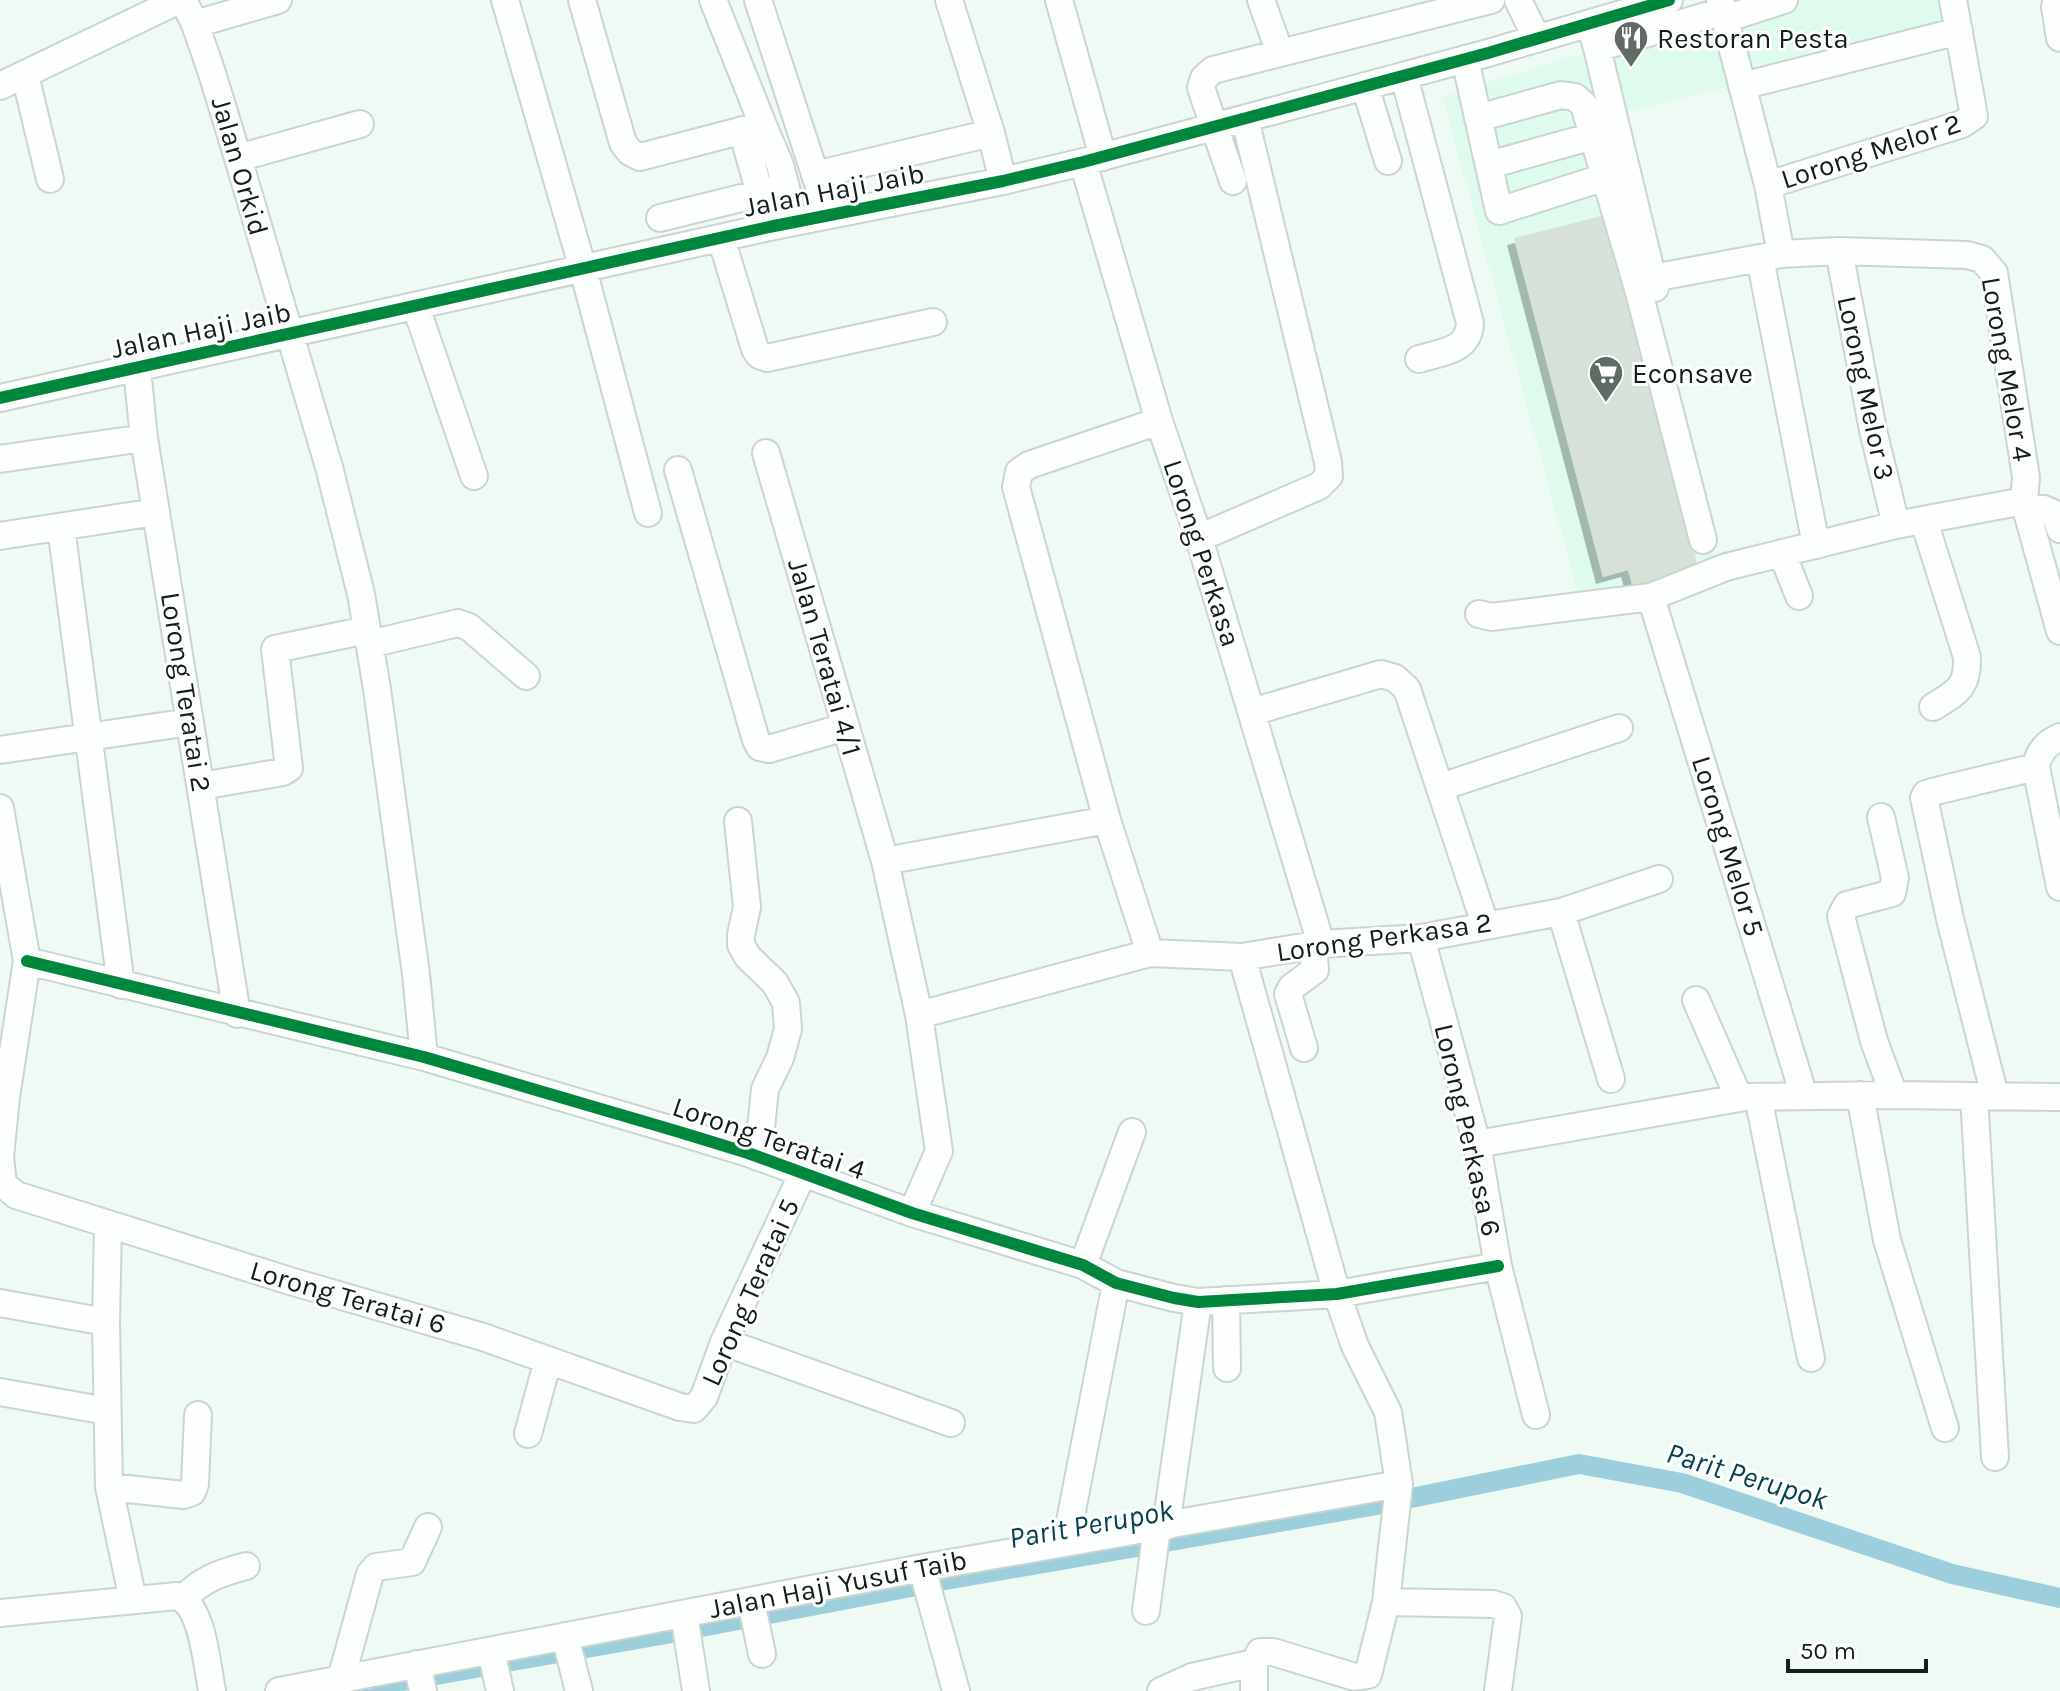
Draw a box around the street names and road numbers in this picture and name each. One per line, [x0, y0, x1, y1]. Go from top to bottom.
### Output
street label: Jalan Orkid [205, 93, 275, 239]
street label: Lorong Melor 2 [1777, 106, 1965, 196]
street label: Jalan Haji Jaib [741, 156, 927, 224]
street label: Lorong Melor 4 [1975, 274, 2040, 464]
street label: Lorong Melor 3 [1830, 293, 1902, 483]
street label: Jalan Haji Jaib [108, 295, 294, 365]
street label: Lorong Perkasa [1156, 455, 1248, 651]
street label: Jalan Teratai 4/1 [781, 555, 869, 759]
street label: Lorong Teratai 2 [154, 590, 218, 794]
street label: Lorong Melor 5 [1685, 752, 1771, 940]
street label: Lorong Perkasa 2 [1274, 906, 1494, 968]
street label: Lorong Perkasa 6 [1427, 1020, 1509, 1240]
street label: Lorong Teratai 4 [668, 1090, 870, 1187]
street label: Lorong Teratai 5 [694, 1193, 806, 1391]
street label: Lorong Teratai 6 [246, 1253, 450, 1341]
street label: Jalan Haji Yusuf Taib [706, 1543, 970, 1625]

